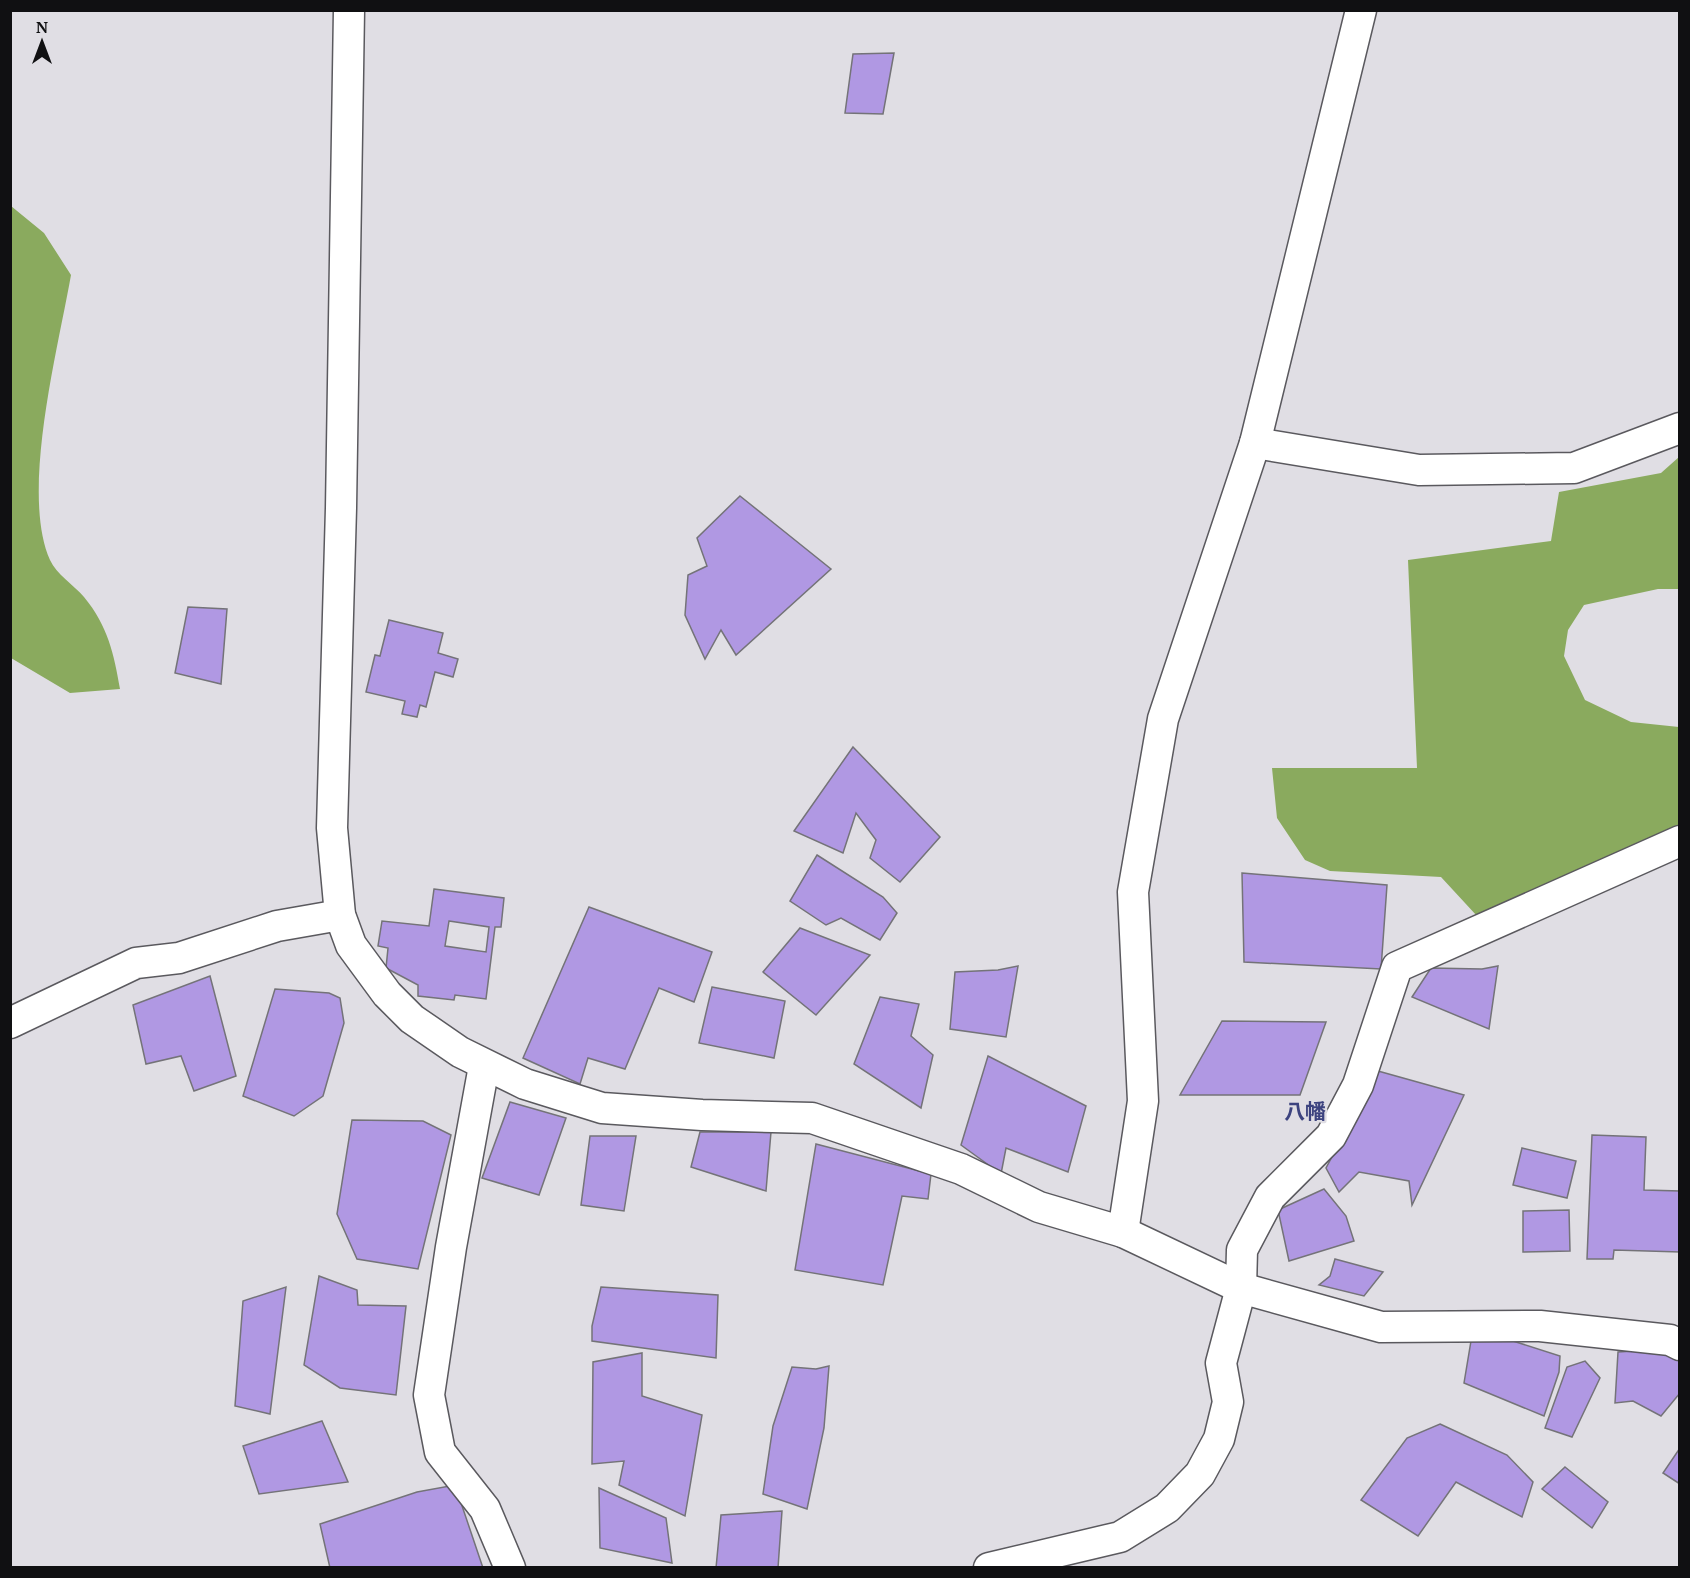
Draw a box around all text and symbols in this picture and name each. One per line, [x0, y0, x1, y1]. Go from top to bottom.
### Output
north arrow [12, 12, 72, 72]
text: N [36, 16, 48, 38]
district label: 八幡 [1284, 1097, 1326, 1125]

